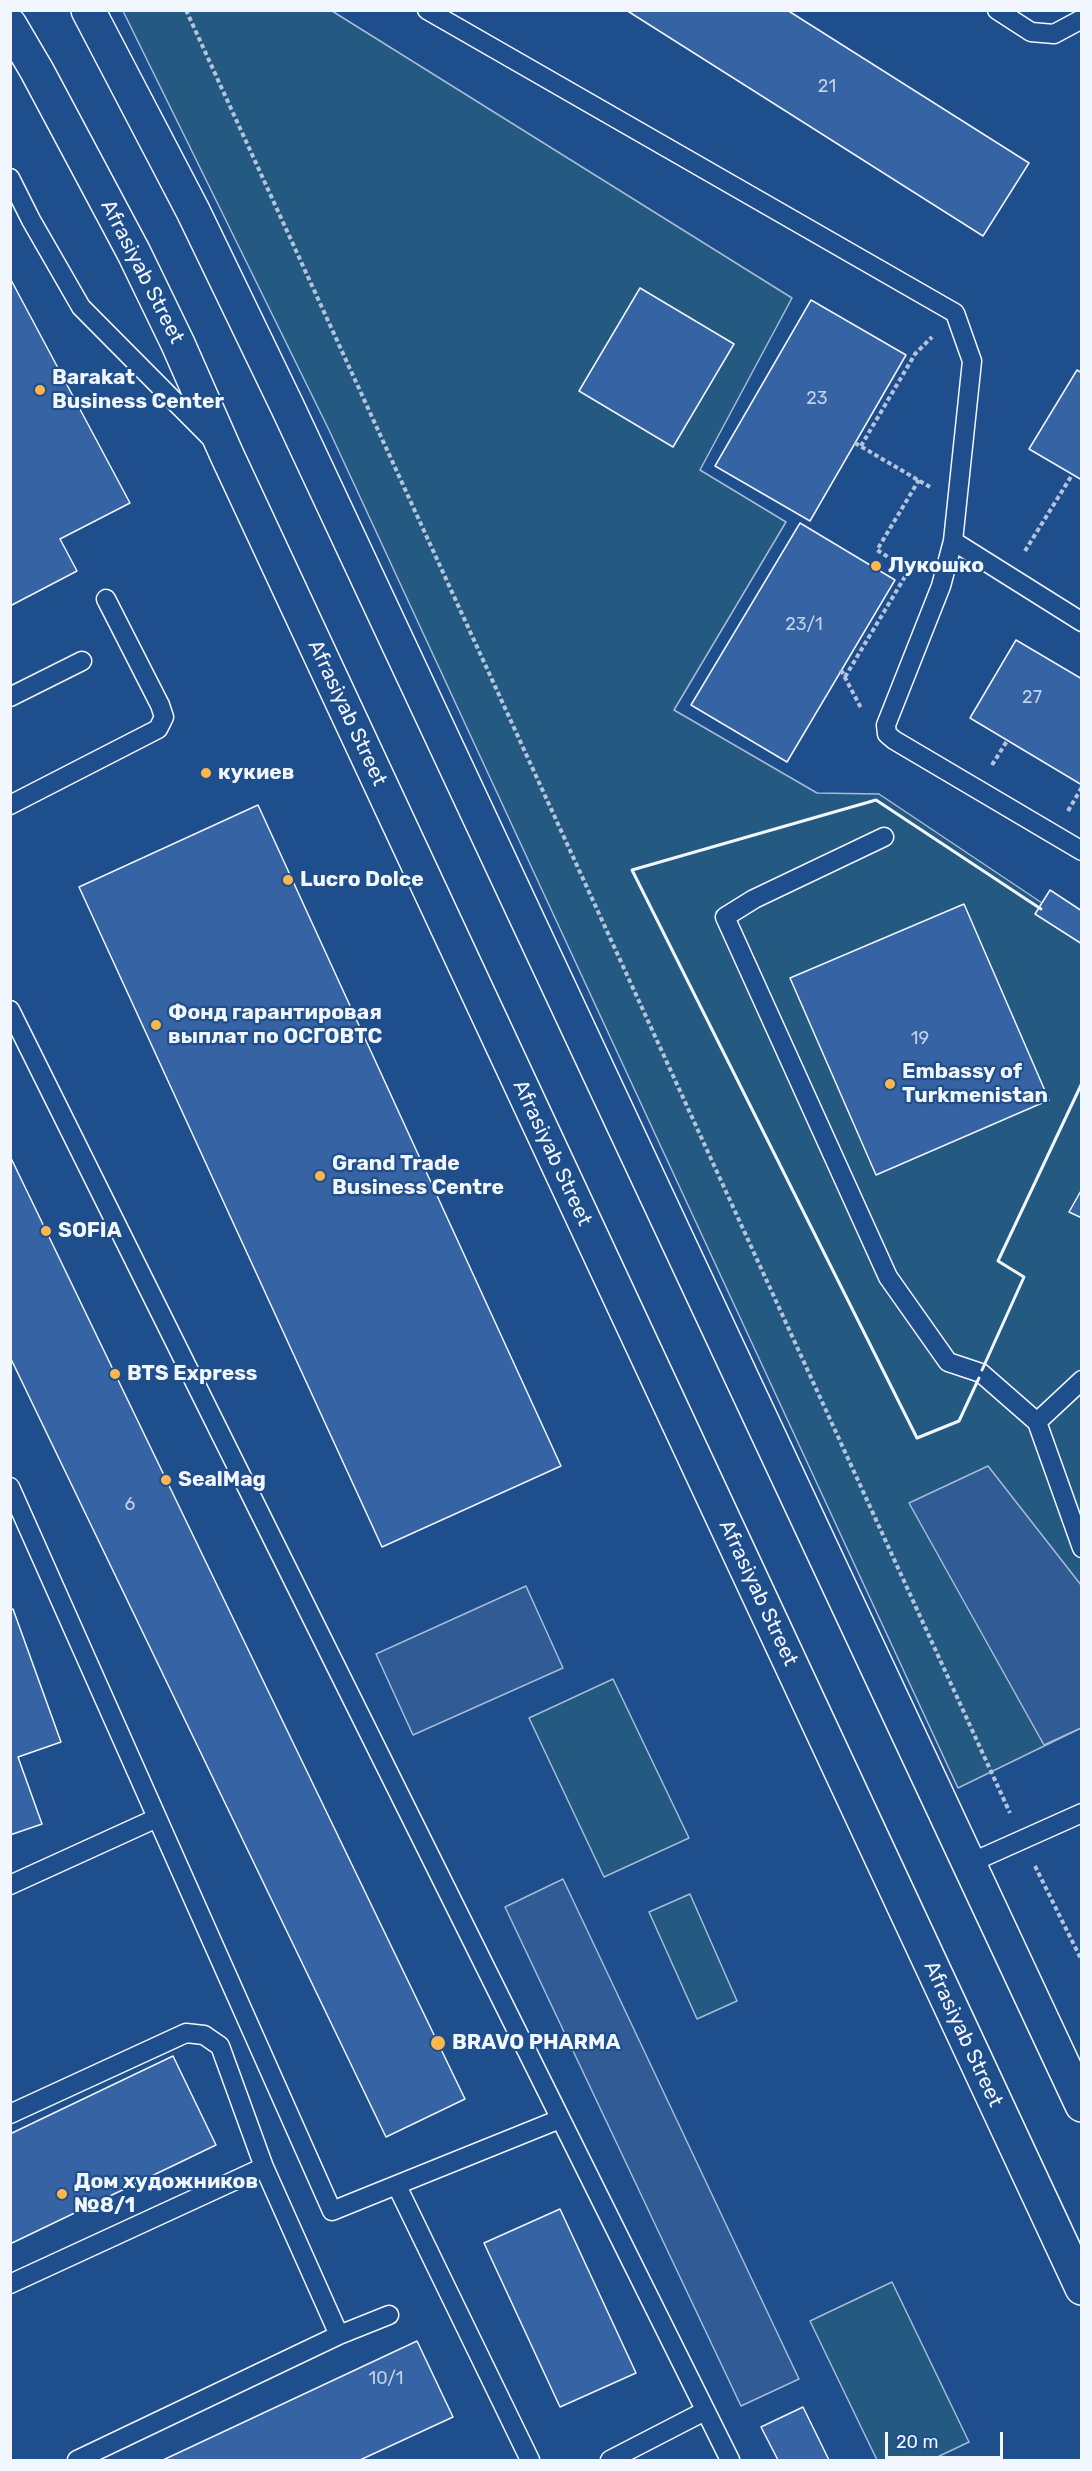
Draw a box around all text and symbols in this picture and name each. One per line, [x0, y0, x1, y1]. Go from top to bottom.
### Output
house number: 21 [818, 76, 836, 98]
street label: Afrasiyab Street [95, 196, 189, 348]
place label: Barakat Business Center [52, 365, 224, 415]
marker: Barakat Business Center [33, 383, 47, 397]
house number: 23 [806, 388, 828, 410]
place label: Лукошко [888, 553, 984, 579]
marker: Лукошко [869, 559, 883, 573]
house number: 23/1 [785, 614, 823, 636]
street label: Afrasiyab Street [302, 636, 392, 790]
house number: 27 [1022, 687, 1042, 709]
place label: кукиев [218, 760, 295, 786]
marker: кукиев [199, 766, 213, 780]
place label: Lucro Dolce [300, 867, 424, 893]
marker: Lucro Dolce [281, 873, 295, 887]
place label: Фонд гарантировая выплат по ОСГОВТС [168, 1000, 382, 1050]
marker: Фонд гарантировая выплат по ОСГОВТС [149, 1018, 163, 1032]
house number: 19 [911, 1028, 929, 1050]
place label: Embassy of Turkmenistan [902, 1059, 1048, 1109]
street label: Afrasiyab Street [507, 1076, 597, 1230]
marker: Embassy of Turkmenistan [883, 1077, 897, 1091]
place label: Grand Trade Business Centre [332, 1151, 504, 1201]
marker: Grand Trade Business Centre [313, 1169, 327, 1183]
place label: SOFIA [58, 1218, 122, 1244]
marker: SOFIA [39, 1224, 53, 1238]
place label: BTS Express [127, 1361, 257, 1387]
marker: BTS Express [108, 1367, 122, 1381]
place label: SealMag [178, 1467, 266, 1493]
marker: SealMag [159, 1473, 173, 1487]
house number: 6 [125, 1494, 135, 1516]
street label: Afrasiyab Street [713, 1516, 803, 1670]
street label: Afrasiyab Street [918, 1957, 1008, 2111]
place label: BRAVO PHARMA [452, 2030, 621, 2056]
marker: BRAVO PHARMA [429, 2034, 447, 2052]
place label: Дом художников №8/1 [74, 2169, 258, 2219]
marker: Дом художников №8/1 [55, 2187, 69, 2201]
house number: 10/1 [368, 2368, 404, 2390]
scale bar [888, 2420, 1006, 2458]
text: 20 m [896, 2431, 938, 2453]

